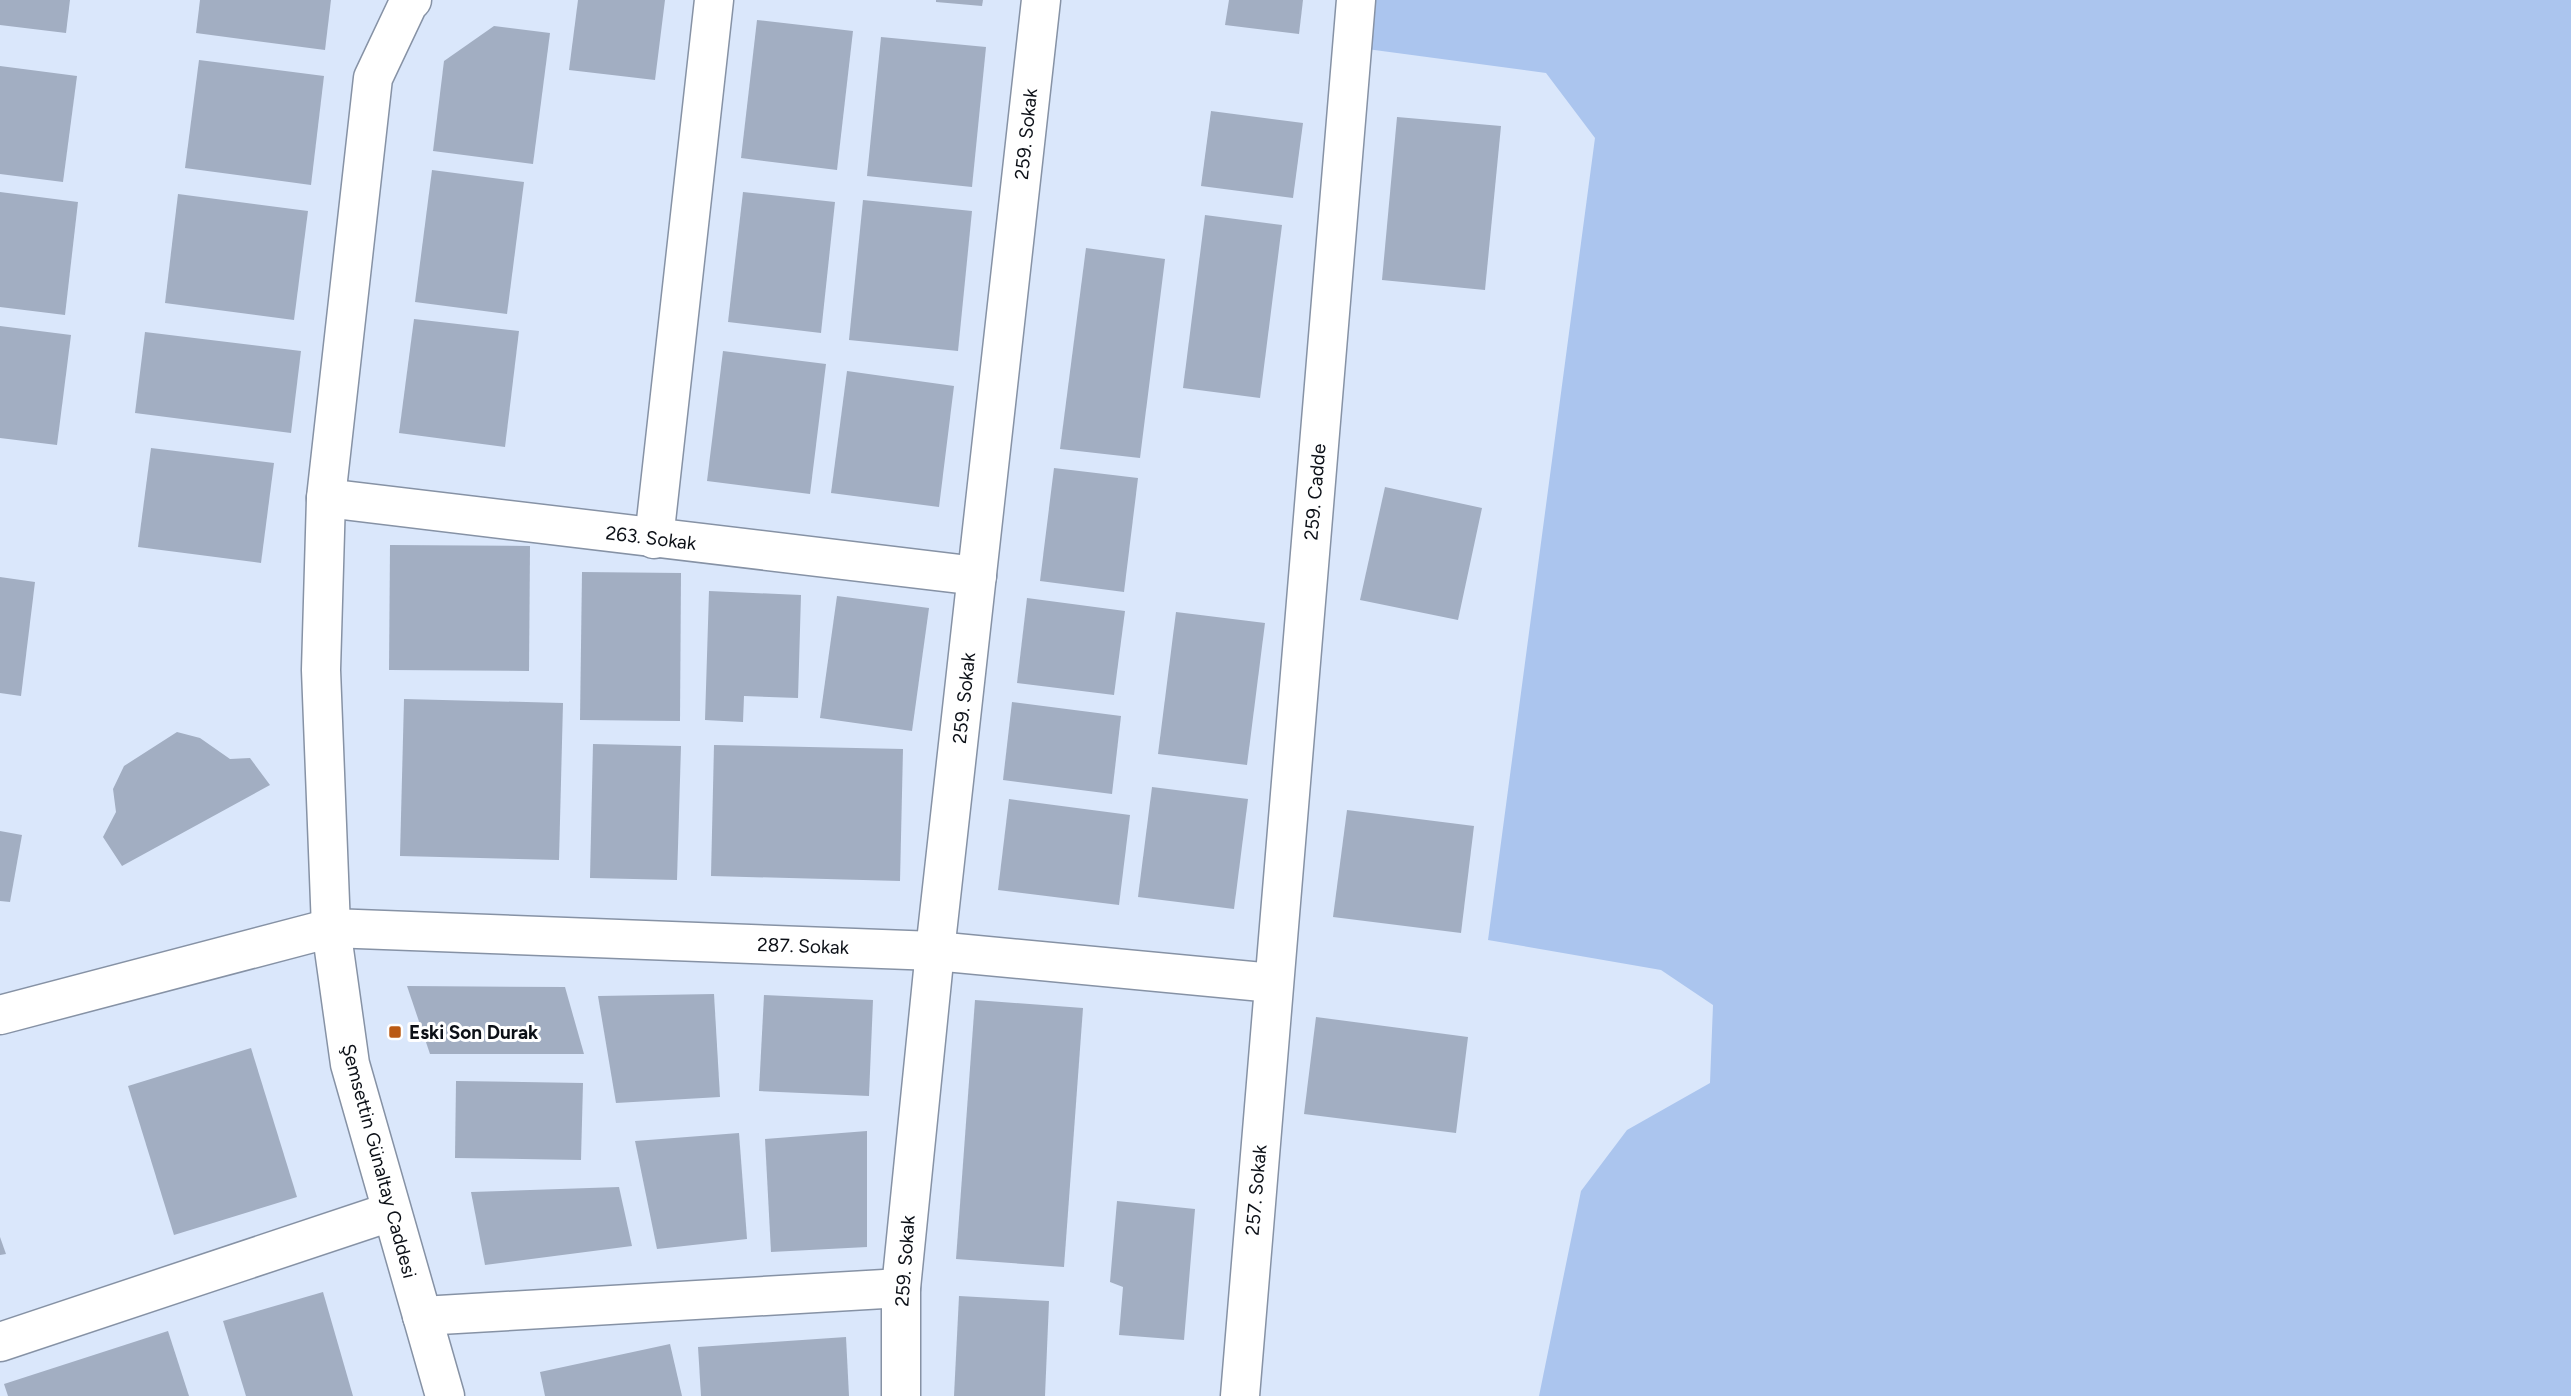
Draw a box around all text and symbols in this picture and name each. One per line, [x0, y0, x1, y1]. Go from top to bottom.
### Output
street label: 259. Sokak [1010, 86, 1042, 181]
street label: 259. Cadde [1299, 443, 1331, 541]
street label: 263. Sokak [604, 521, 698, 555]
street label: 259. Sokak [948, 650, 980, 745]
street label: 287. Sokak [757, 933, 850, 959]
place label: Eski Son Durak [409, 1021, 539, 1044]
marker: Eski Son Durak [387, 1024, 403, 1040]
street label: Şemsettin Günaltay Caddesi [337, 1041, 421, 1281]
street label: 257. Sokak [1241, 1143, 1271, 1236]
street label: 259. Sokak [890, 1214, 920, 1307]

